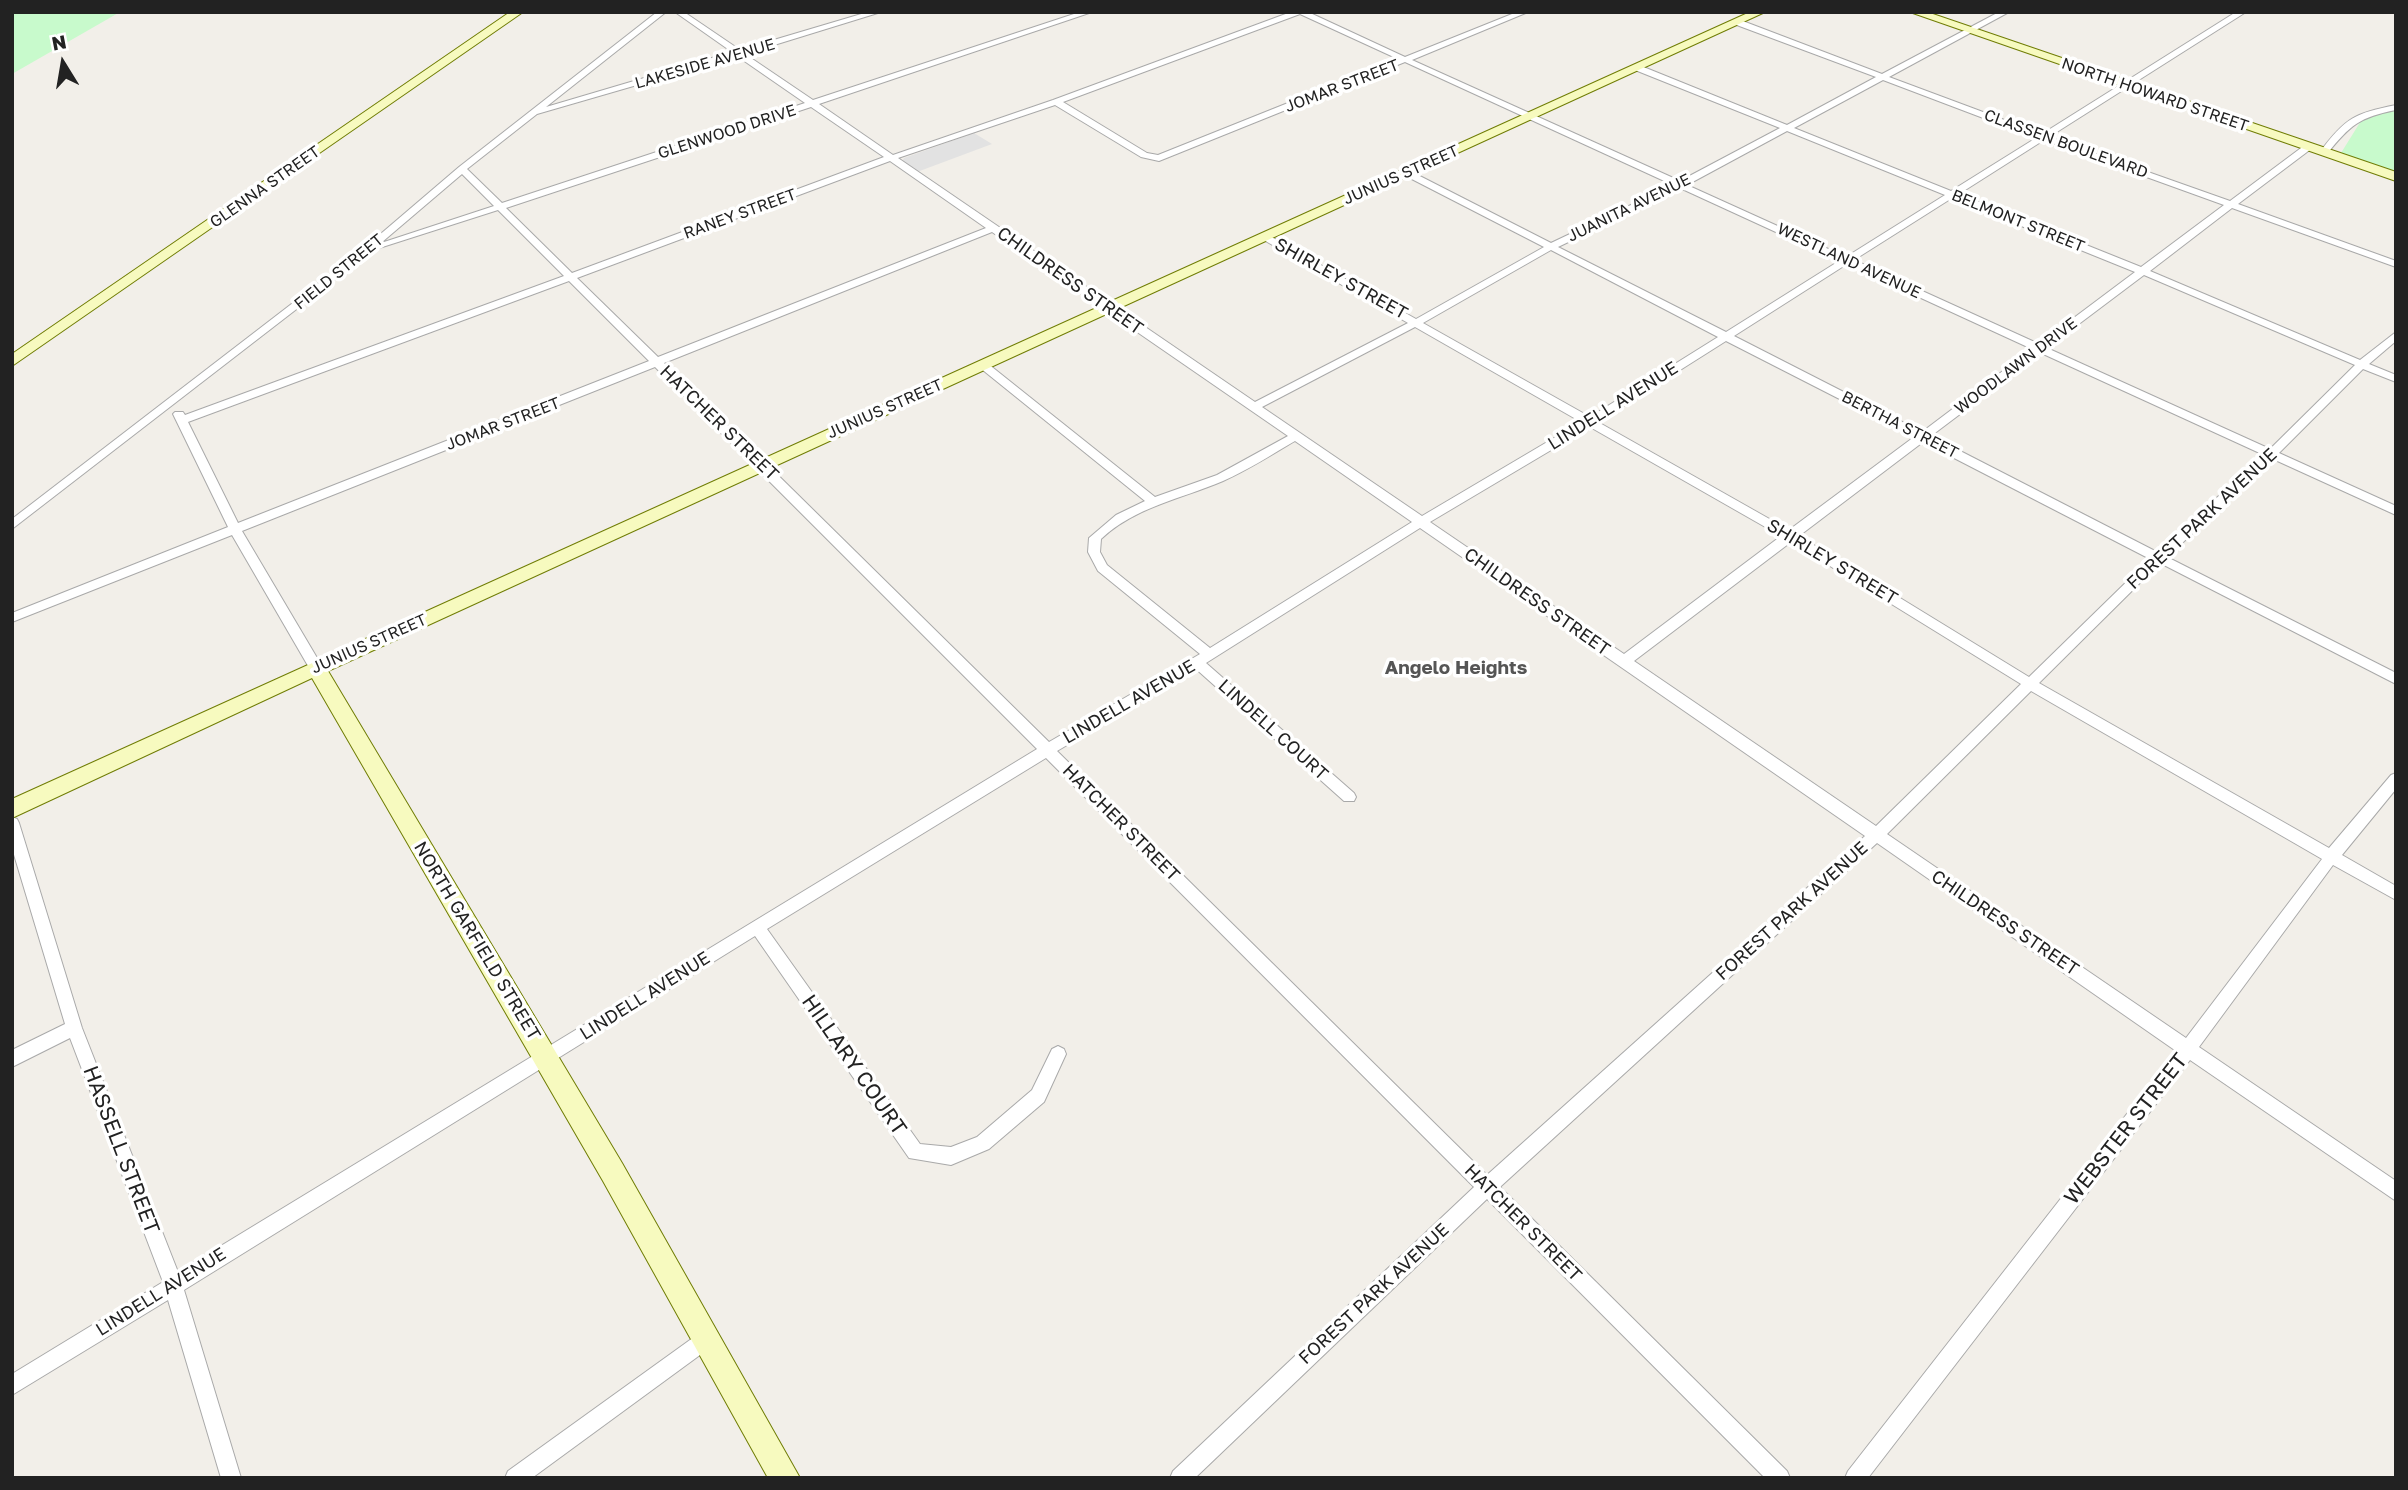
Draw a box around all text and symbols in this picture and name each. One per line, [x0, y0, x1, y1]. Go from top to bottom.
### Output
north arrow [28, 28, 98, 98]
text: N [50, 29, 68, 55]
street label: LAKESIDE AVENUE [633, 35, 777, 93]
street label: NORTH HOWARD STREET [2059, 54, 2251, 136]
street label: JOMAR STREET [1282, 55, 1402, 117]
street label: GLENWOOD DRIVE [656, 101, 798, 163]
street label: CLASSEN BOULEVARD [1982, 105, 2150, 183]
street label: JUNIUS STREET [1340, 141, 1462, 209]
street label: GLENNA STREET [206, 142, 324, 232]
street label: JUANITA AVENUE [1564, 170, 1694, 246]
street label: RANEY STREET [681, 185, 799, 243]
street label: BELMONT STREET [1949, 186, 2087, 256]
street label: WESTLAND AVENUE [1774, 219, 1924, 303]
street label: CHILDRESS STREET [993, 222, 1147, 340]
street label: FIELD STREET [291, 230, 387, 314]
street label: SHIRLEY STREET [1271, 234, 1411, 324]
street label: WOODLAWN DRIVE [1951, 314, 2081, 418]
street label: LINDELL AVENUE [1544, 357, 1682, 455]
street label: HATCHER STREET [655, 361, 783, 485]
street label: JUNIUS STREET [824, 375, 946, 443]
street label: BERTHA STREET [1838, 387, 1962, 463]
street label: JOMAR STREET [443, 393, 563, 455]
street label: FOREST PARK AVENUE [2123, 444, 2281, 594]
street label: SHIRLEY STREET [1763, 514, 1901, 610]
street label: CHILDRESS STREET [1460, 543, 1614, 661]
street label: JUNIUS STREET [308, 610, 430, 678]
street label: LINDELL AVENUE [1059, 655, 1199, 749]
district label: Angelo Heights [1385, 657, 1527, 679]
street label: LINDELL COURT [1214, 675, 1332, 785]
street label: HATCHER STREET [1058, 760, 1184, 886]
street label: FOREST PARK AVENUE [1712, 837, 1872, 985]
street label: NORTH GARFIELD STREET [409, 838, 545, 1044]
street label: CHILDRESS STREET [1927, 866, 2083, 980]
street label: LINDELL AVENUE [576, 947, 714, 1045]
street label: HILLARY COURT [796, 990, 912, 1140]
street label: WEBSTER STREET [2059, 1048, 2193, 1210]
street label: HASSELL STREET [77, 1062, 165, 1238]
street label: HATCHER STREET [1460, 1160, 1586, 1286]
street label: FOREST PARK AVENUE [1295, 1219, 1453, 1369]
street label: LINDELL AVENUE [92, 1243, 230, 1341]

